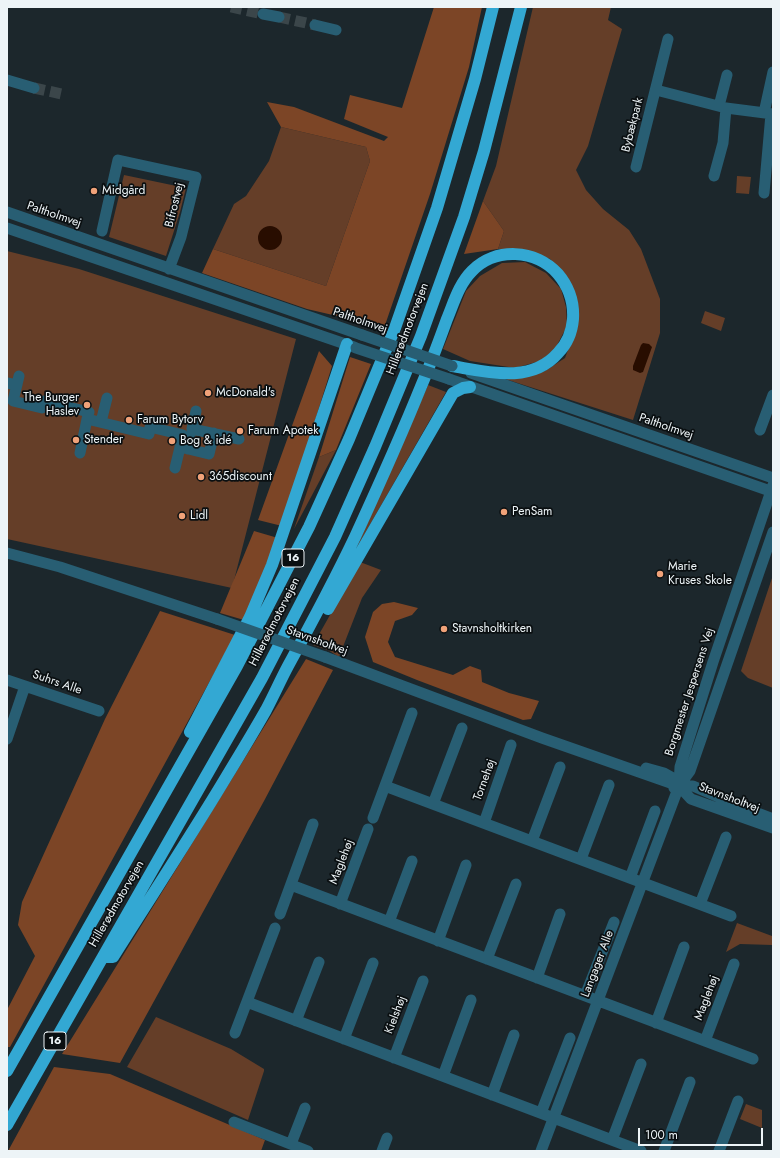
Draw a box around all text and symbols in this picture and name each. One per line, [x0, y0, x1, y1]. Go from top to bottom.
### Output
street label: Bybækpark [619, 96, 647, 154]
street label: Bifrostvej [162, 181, 188, 229]
place label: Midgård [102, 184, 145, 198]
marker: Midgård [89, 186, 99, 196]
street label: Paltholmvej [25, 199, 83, 231]
street label: Hillerødmotorvejen [384, 281, 432, 377]
street label: Paltholmvej [331, 305, 389, 337]
place label: McDonald's [216, 386, 275, 400]
marker: McDonald's [203, 388, 213, 398]
place label: The Burger Haslev [23, 391, 79, 419]
marker: The Burger Haslev [82, 400, 92, 410]
street label: Paltholmvej [637, 411, 695, 443]
place label: Farum Bytorv [137, 413, 203, 427]
marker: Farum Bytorv [124, 415, 134, 425]
place label: Farum Apotek [248, 424, 318, 438]
marker: Farum Apotek [235, 426, 245, 436]
place label: Stender [84, 433, 123, 447]
place label: Bog & idé [180, 434, 232, 448]
marker: Stender [71, 435, 81, 445]
marker: Bog & idé [167, 436, 177, 446]
place label: 365discount [209, 470, 272, 484]
marker: 365discount [196, 472, 206, 482]
place label: PenSam [512, 505, 552, 519]
marker: PenSam [499, 507, 509, 517]
place label: Lidl [190, 509, 208, 523]
marker: Lidl [177, 511, 187, 521]
road number: 16 [282, 549, 304, 567]
place label: Marie Kruses Skole [668, 560, 732, 588]
marker: Marie Kruses Skole [655, 569, 665, 579]
street label: Hillerødmotorvejen [246, 575, 304, 669]
place label: Stavnsholtkirken [452, 622, 532, 636]
street label: Stavnsholtvej [284, 623, 350, 659]
marker: Stavnsholtkirken [439, 624, 449, 634]
street label: Borgmester Jespersens Vej [662, 626, 718, 758]
street label: Suhrs Alle [30, 668, 84, 698]
street label: Tornehøj [471, 757, 499, 803]
street label: Stavnsholtvej [696, 780, 762, 816]
street label: Maglehøj [327, 837, 357, 887]
street label: Hillerødmotorvejen [86, 858, 148, 950]
street label: Langager Alle [579, 929, 617, 999]
street label: Maglehøj [692, 973, 722, 1023]
street label: Kielshøj [382, 994, 410, 1036]
road number: 16 [44, 1032, 66, 1050]
scale bar [640, 1120, 765, 1146]
text: 100 m [645, 1126, 678, 1144]

